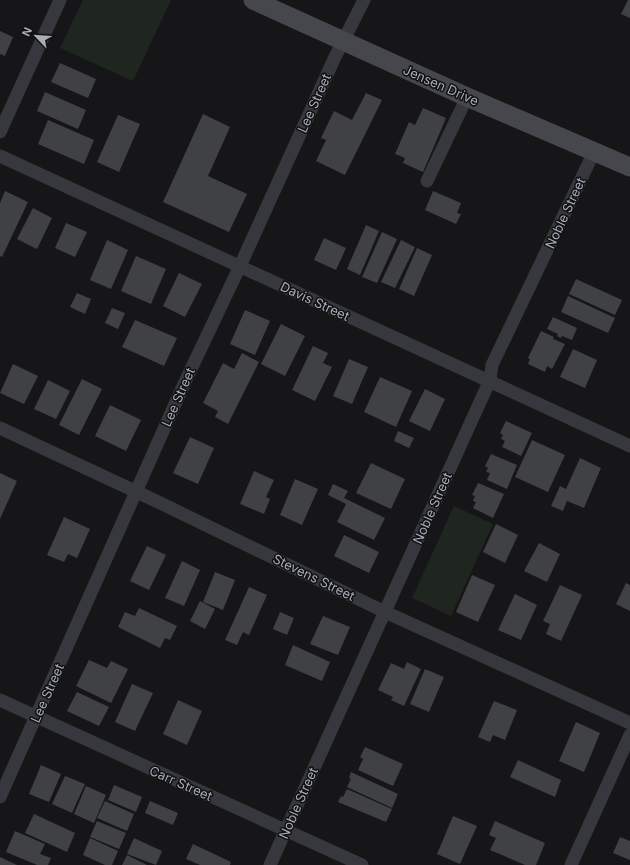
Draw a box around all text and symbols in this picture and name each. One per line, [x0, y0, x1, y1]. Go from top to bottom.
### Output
north arrow [16, 16, 56, 56]
text: N [19, 25, 35, 39]
street label: Jensen Drive [401, 61, 481, 109]
street label: Lee Street [294, 71, 334, 135]
street label: Noble Street [542, 175, 588, 251]
street label: Davis Street [278, 278, 352, 324]
street label: Lee Street [158, 365, 198, 429]
street label: Noble Street [409, 470, 455, 546]
street label: Stevens Street [270, 550, 358, 604]
street label: Lee Street [27, 661, 67, 725]
street label: Carr Street [147, 762, 215, 804]
street label: Noble Street [275, 765, 321, 841]

